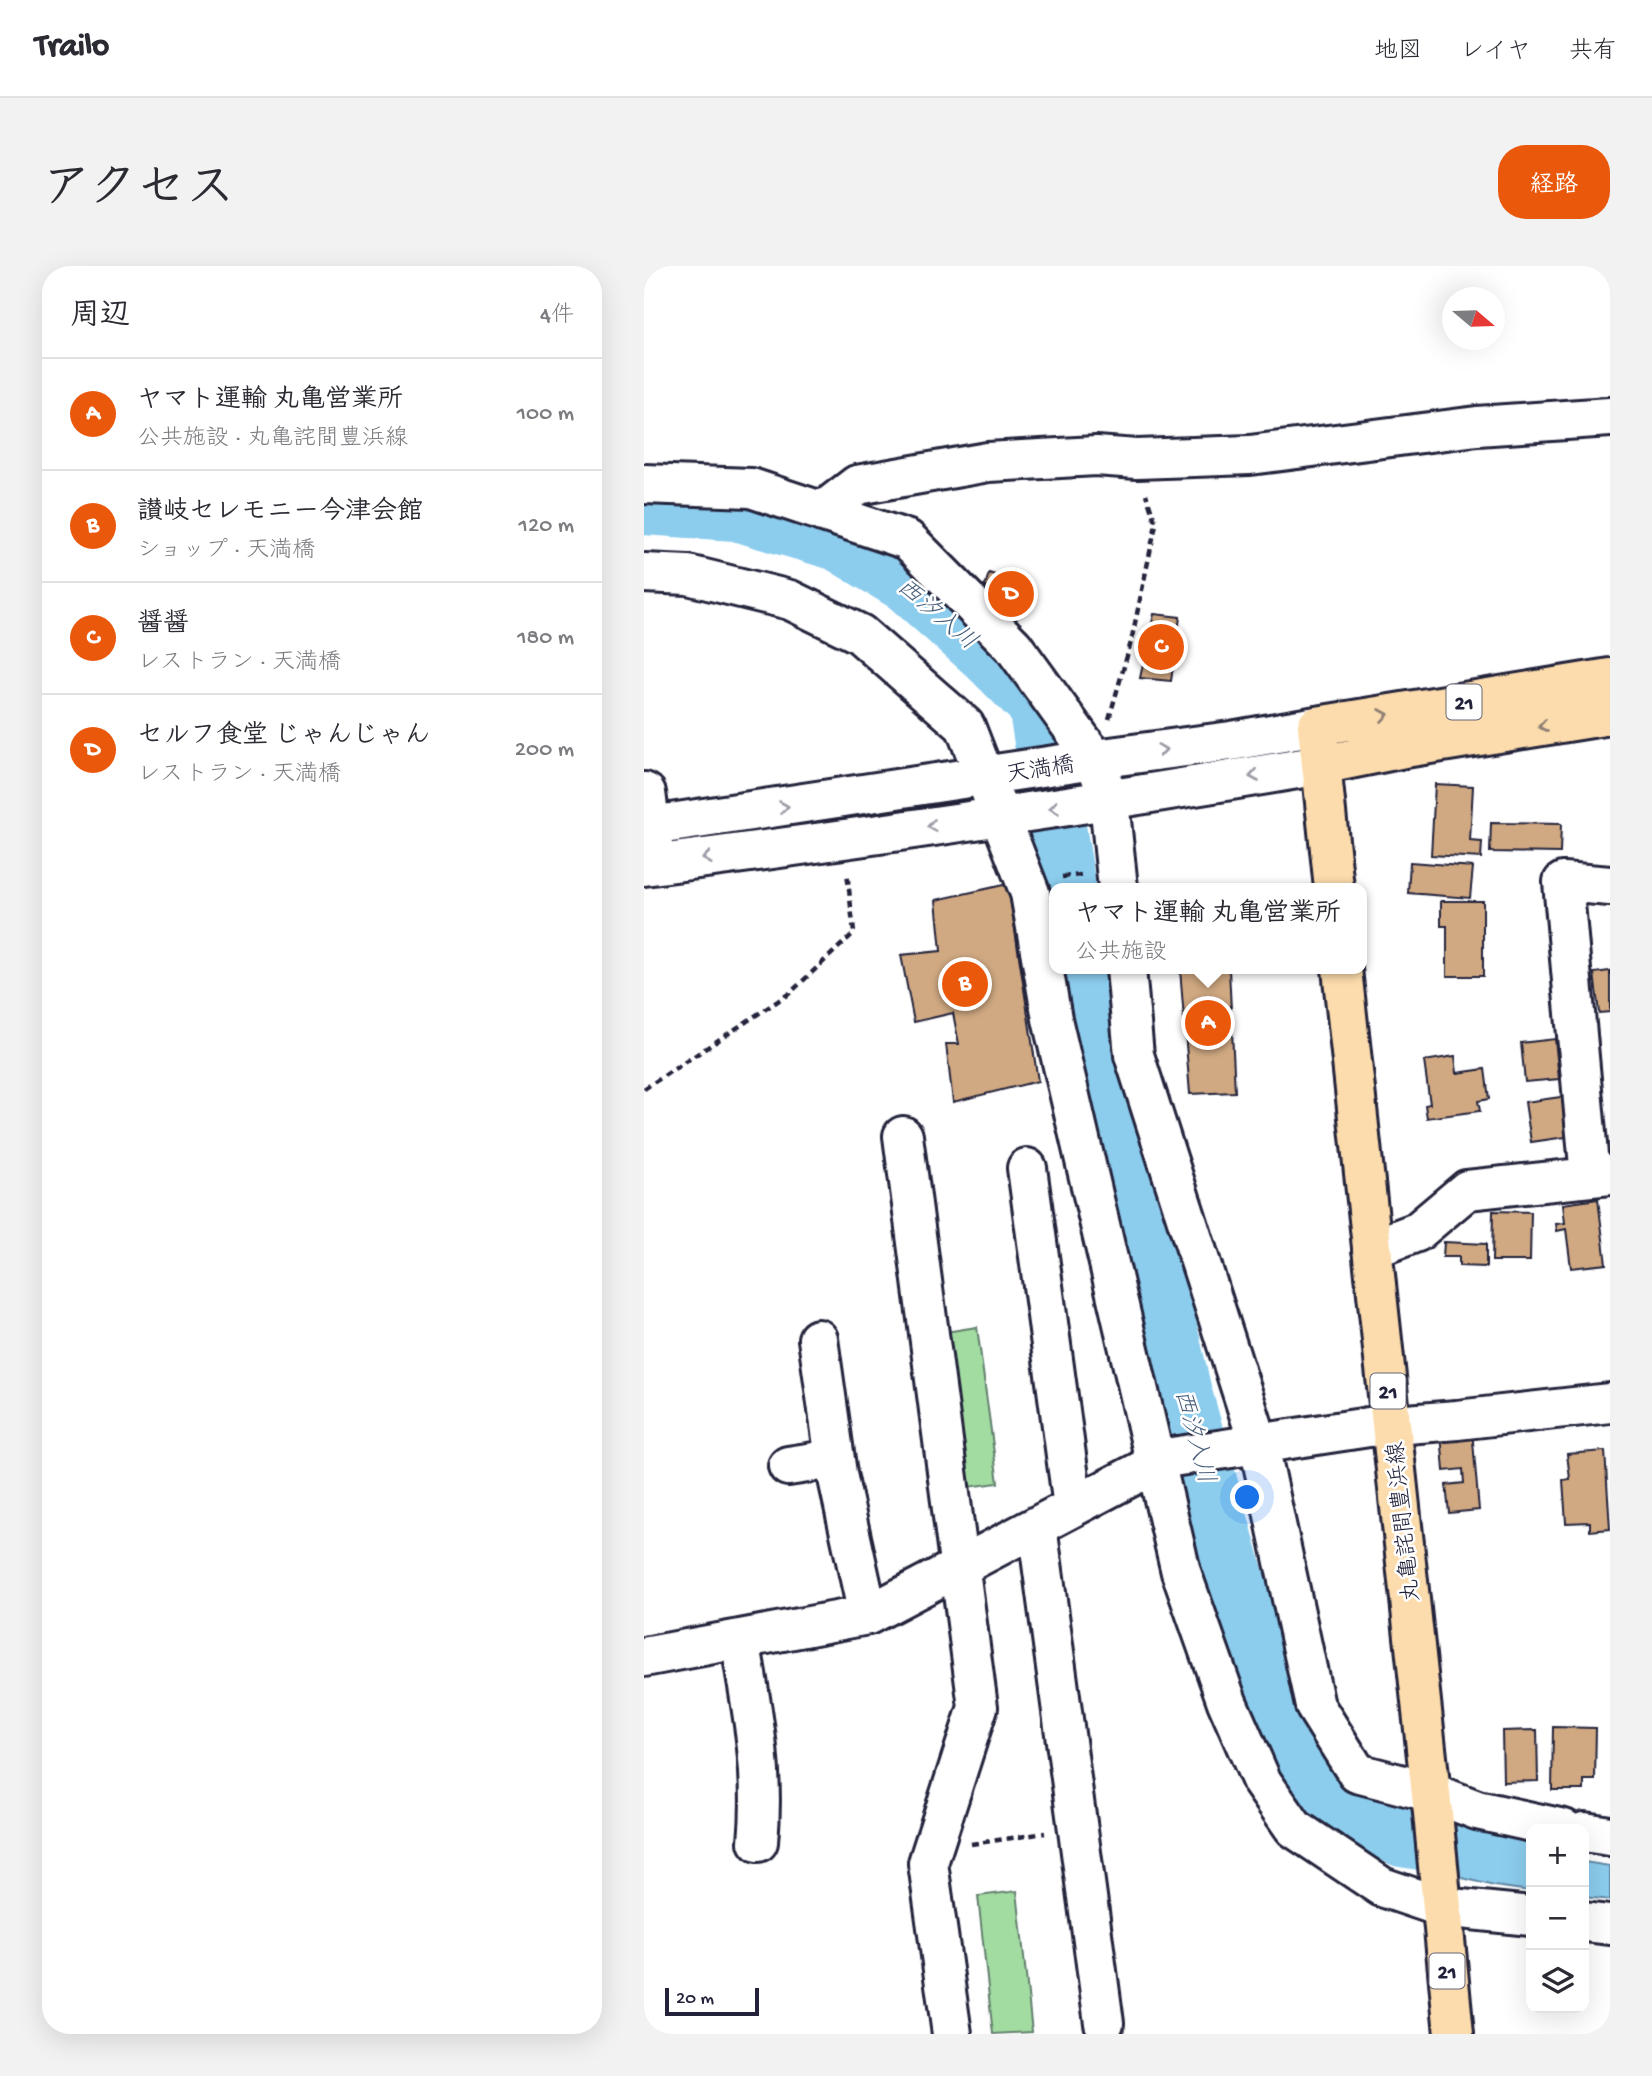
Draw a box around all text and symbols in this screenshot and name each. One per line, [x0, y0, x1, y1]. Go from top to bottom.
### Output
text: Trailo [35, 29, 109, 67]
text: 地図 [1374, 38, 1422, 67]
text: レイヤ [1460, 38, 1531, 67]
text: 共有 [1569, 38, 1617, 67]
button: 経路 [1498, 145, 1610, 219]
text: アクセス [42, 163, 235, 221]
north arrow [1442, 287, 1505, 350]
text: 周辺 [70, 300, 130, 335]
text: 4件 [540, 303, 574, 330]
text: ヤマト運輸 丸亀営業所 [137, 386, 403, 417]
text: A [86, 401, 100, 428]
text: 100 m [517, 401, 574, 428]
text: 公共施設 · 丸亀詫間豊浜線 [137, 426, 408, 453]
text: 讃岐セレモニー今津会館 [137, 498, 423, 529]
text: B [87, 513, 99, 540]
text: 120 m [519, 513, 574, 540]
text: ショップ · 天満橋 [137, 538, 315, 565]
pin: D [988, 568, 1034, 620]
water label: 西汐入川 [890, 573, 982, 658]
text: 醤醤 [137, 610, 189, 641]
pin: C [1138, 621, 1184, 673]
text: C [87, 625, 99, 652]
text: 180 m [517, 625, 574, 652]
text: レストラン · 天満橋 [137, 650, 341, 677]
road number: 21 [1446, 684, 1482, 719]
one-way arrow [1378, 708, 1390, 723]
one-way arrow [1537, 718, 1549, 733]
text: セルフ食堂 じゃんじゃん [137, 722, 430, 753]
text: D [86, 737, 101, 764]
text: 200 m [515, 737, 574, 764]
one-way arrow [1156, 743, 1168, 758]
street label: 天満橋 [1004, 752, 1077, 790]
text: レストラン · 天満橋 [137, 762, 341, 789]
one-way arrow [1248, 768, 1260, 783]
one-way arrow [778, 799, 790, 814]
one-way arrow [1048, 801, 1060, 816]
one-way arrow [926, 818, 938, 833]
one-way arrow [701, 850, 713, 865]
popup [1049, 883, 1367, 974]
text: ヤマト運輸 丸亀営業所 [1075, 900, 1341, 931]
text: 公共施設 [1075, 940, 1167, 967]
pin: B [942, 958, 988, 1010]
pin: A [1185, 997, 1231, 1049]
road number: 21 [1370, 1374, 1406, 1408]
water label: 西汐入川 [1166, 1387, 1220, 1487]
street label: 丸亀詫間豊浜線 [1383, 1440, 1427, 1603]
your location [1230, 1480, 1264, 1514]
map controls [1526, 1824, 1589, 2013]
button: + [1526, 1824, 1589, 1887]
button: − [1526, 1887, 1589, 1950]
button: layers [1526, 1950, 1589, 2013]
road number: 21 [1430, 1954, 1464, 1988]
scale bar [665, 1985, 760, 2017]
text: 20 m [676, 1988, 714, 2011]

